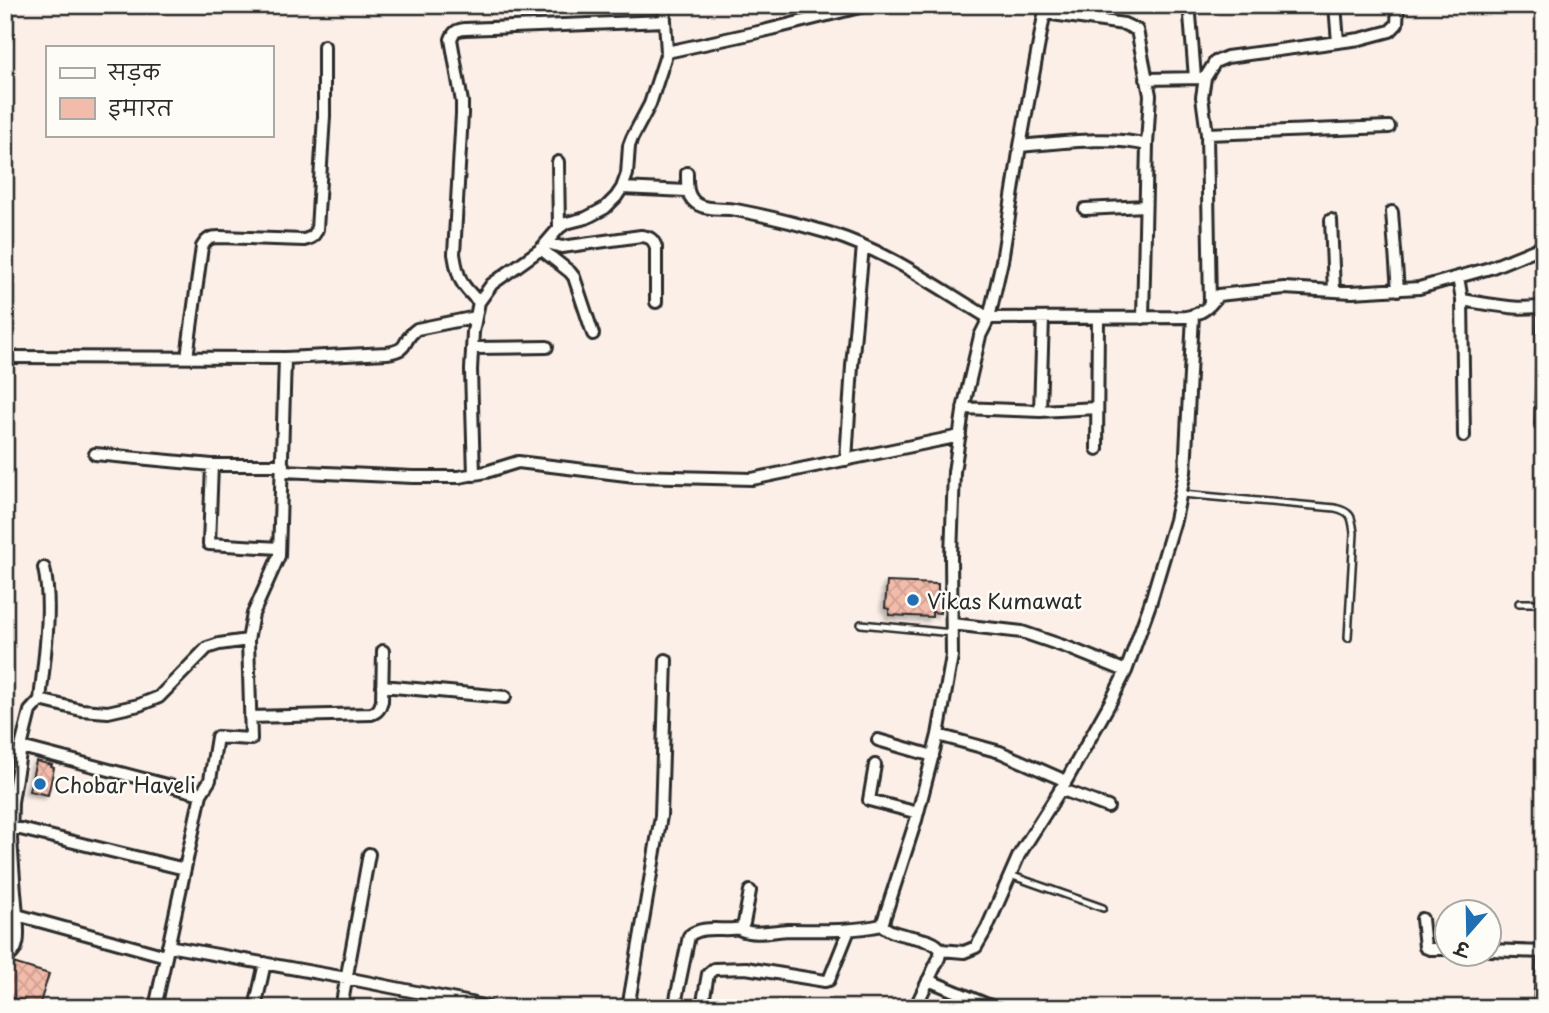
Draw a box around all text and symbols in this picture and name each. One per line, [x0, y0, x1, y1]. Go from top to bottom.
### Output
legend [46, 46, 273, 136]
text: सड़क [107, 55, 161, 87]
text: इमारत [108, 91, 174, 123]
place label: Vikas Kumawat [927, 584, 1082, 616]
marker: Vikas Kumawat [905, 592, 921, 608]
place label: Chobar Haveli [54, 768, 196, 800]
marker: Chobar Haveli [32, 776, 48, 792]
north arrow [1434, 898, 1504, 968]
text: उ [1449, 934, 1474, 966]

